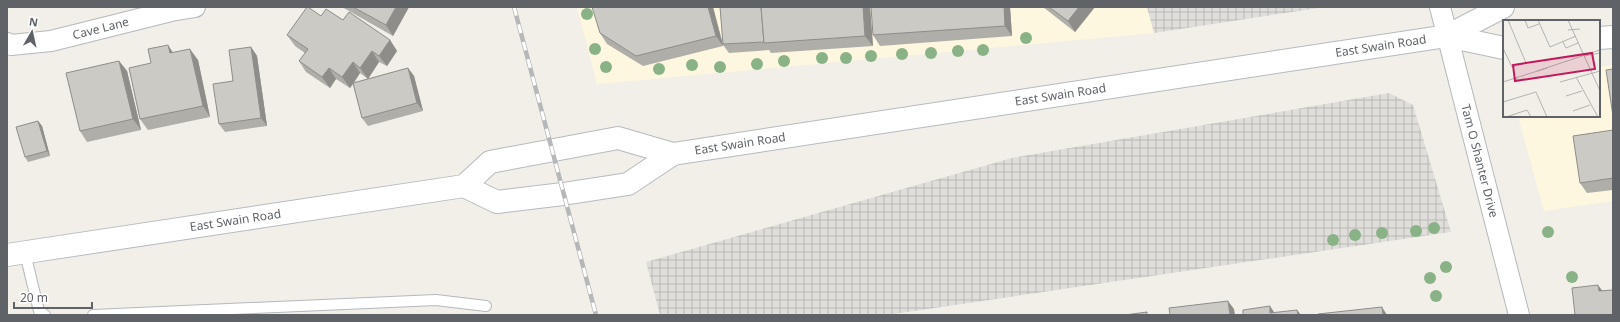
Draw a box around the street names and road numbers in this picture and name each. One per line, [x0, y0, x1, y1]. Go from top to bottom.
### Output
street label: Cave Lane [71, 13, 131, 43]
street label: East Swain Road [1334, 30, 1427, 61]
street label: East Swain Road [1014, 79, 1107, 110]
street label: Tam O Shanter Drive [1457, 102, 1503, 220]
street label: East Swain Road [693, 128, 787, 159]
street label: East Swain Road [189, 205, 282, 235]

